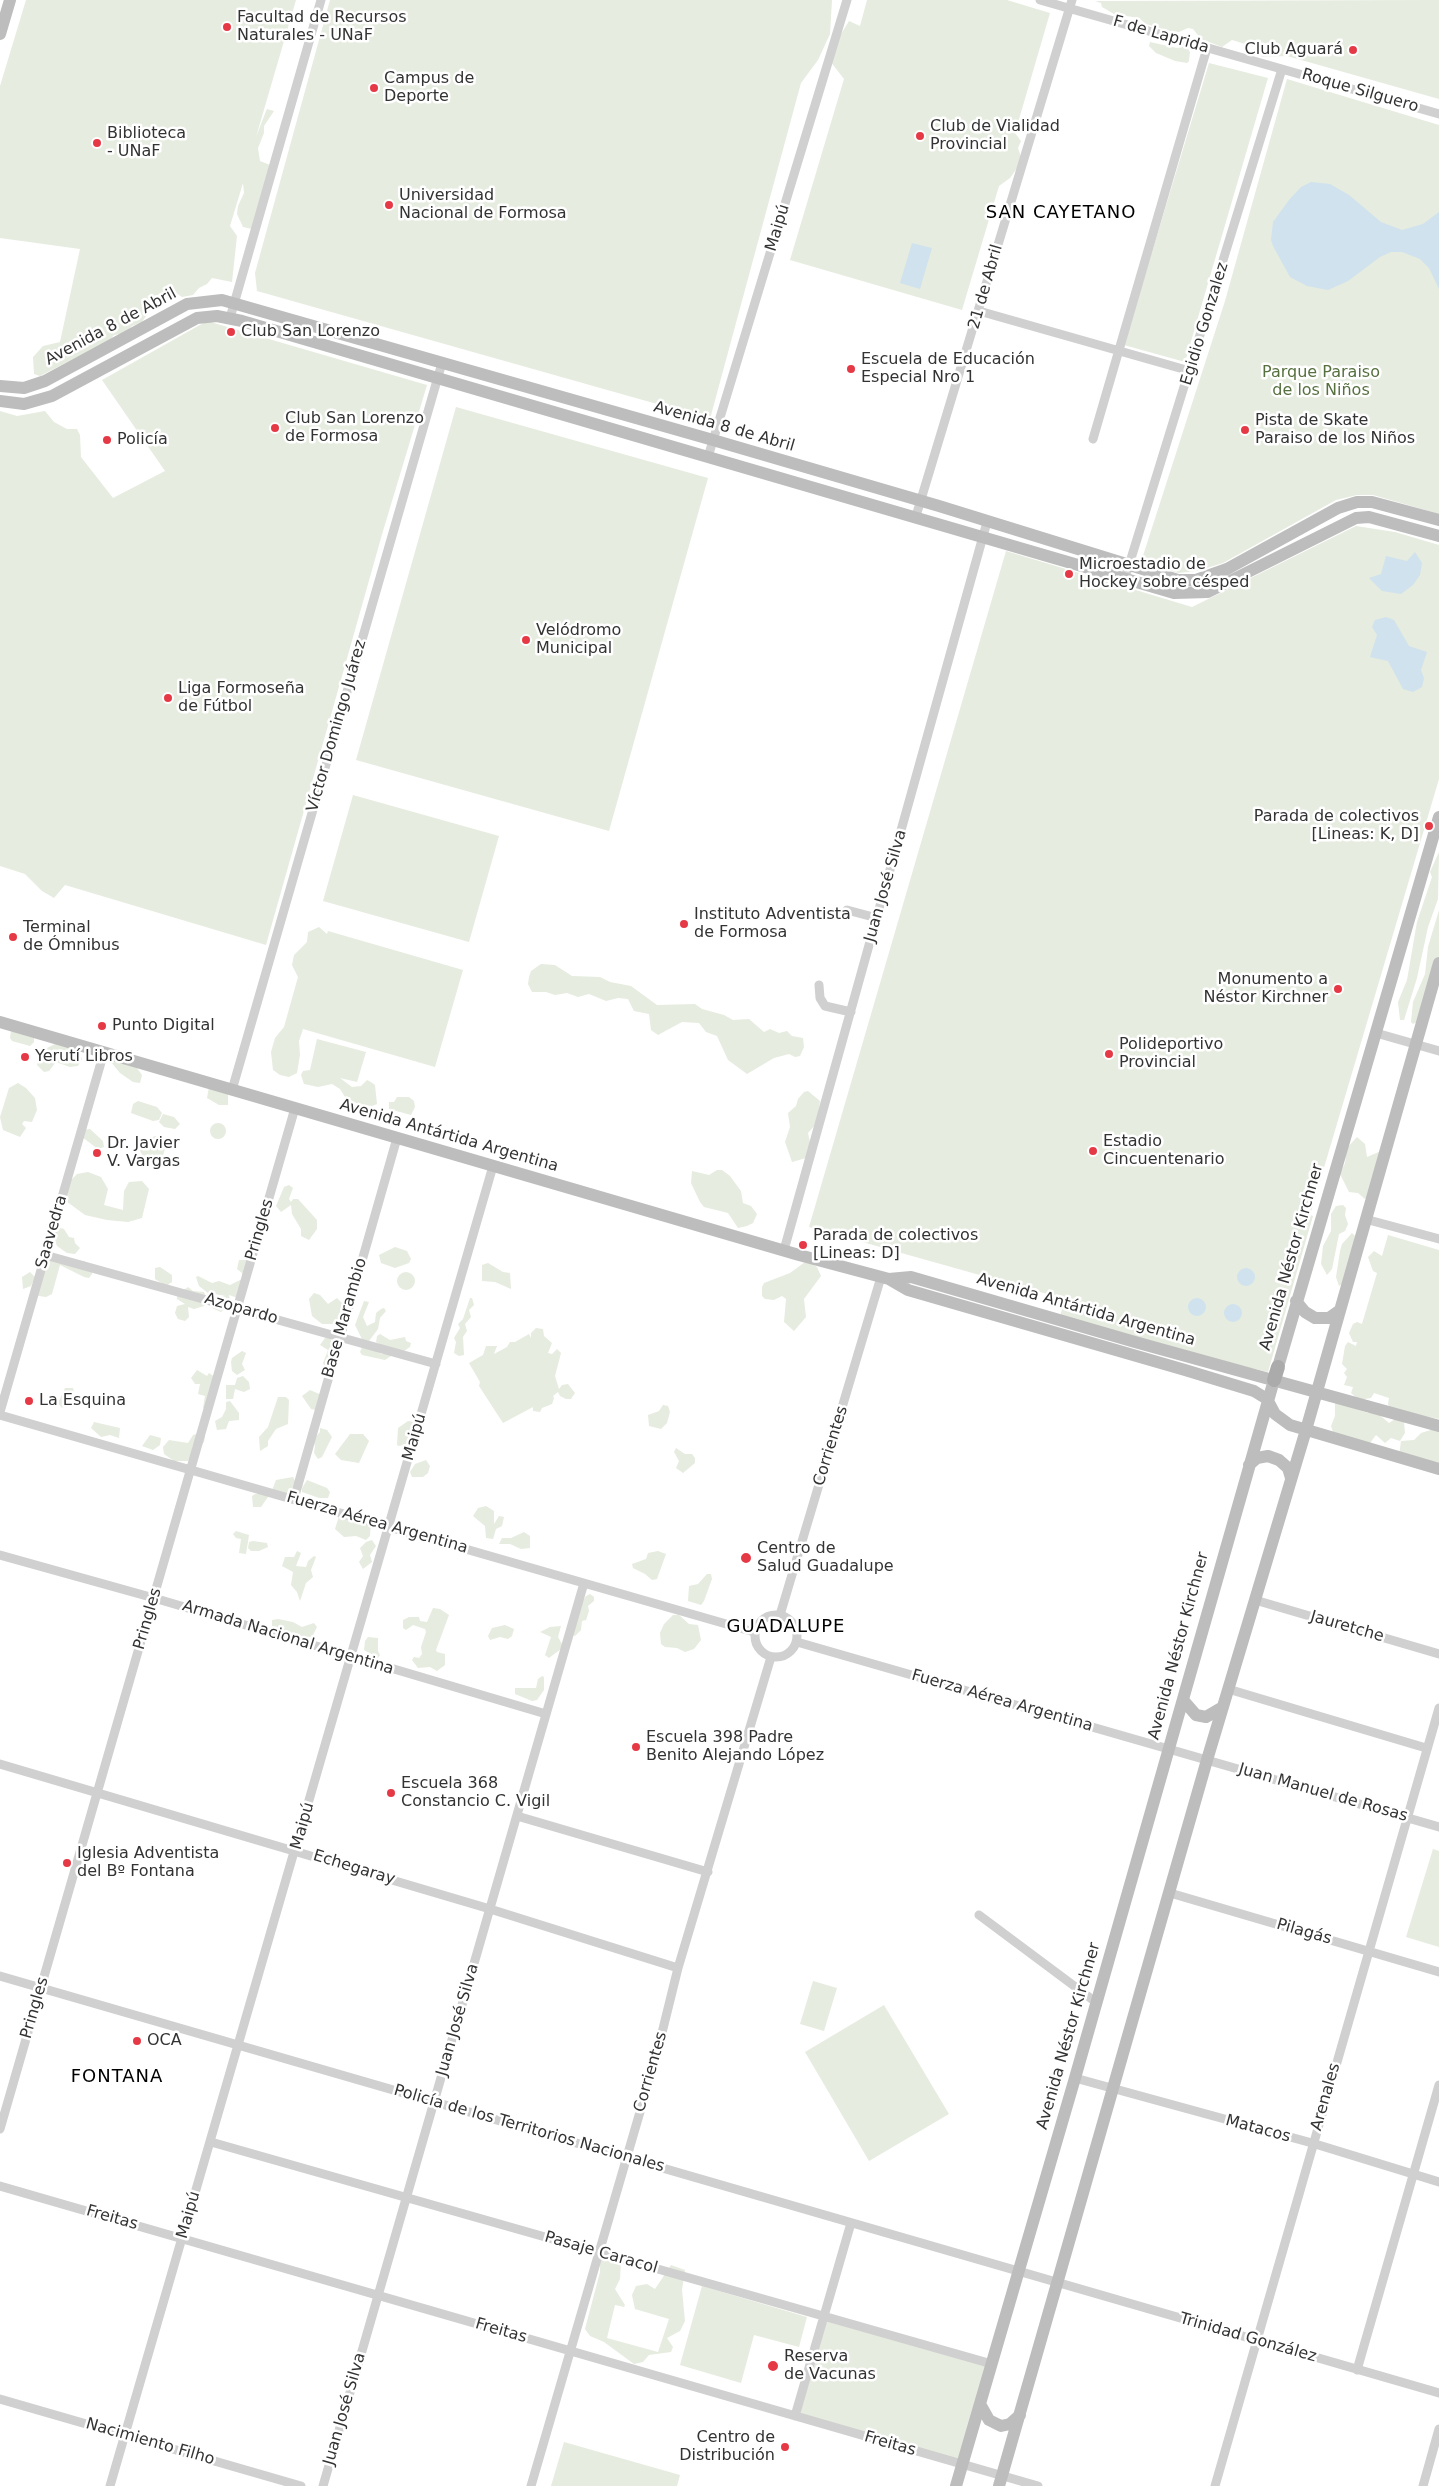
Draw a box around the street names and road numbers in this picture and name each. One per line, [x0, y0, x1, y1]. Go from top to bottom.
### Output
street label: F de Laprida [1111, 12, 1211, 58]
street label: Roque Silguero [1299, 65, 1421, 117]
street label: Maipú [762, 202, 794, 254]
street label: 21 de Abril [965, 242, 1007, 332]
street label: Egidio Gonzalez [1177, 260, 1233, 388]
street label: Avenida 8 de Abril [42, 284, 180, 370]
street label: Avenida 8 de Abril [651, 398, 797, 456]
street label: Víctor Domingo Juárez [303, 638, 371, 814]
street label: Juan José Silva [861, 828, 911, 944]
street label: Avenida Antártida Argentina [337, 1096, 561, 1176]
street label: Avenida Néstor Kirchner [1256, 1161, 1328, 1353]
street label: Saavedra [32, 1193, 72, 1271]
street label: Pringles [242, 1197, 278, 1263]
street label: Base Marambio [319, 1256, 371, 1380]
street label: Avenida Antártida Argentina [974, 1270, 1198, 1350]
street label: Azopardo [202, 1289, 280, 1329]
street label: Corrientes [810, 1404, 852, 1488]
street label: Maipú [399, 1411, 431, 1463]
street label: Fuerza Aérea Argentina [284, 1488, 470, 1558]
street label: Avenida Néstor Kirchner [1145, 1550, 1213, 1742]
street label: Pringles [130, 1586, 166, 1652]
street label: Armada Nacional Argentina [180, 1597, 396, 1679]
street label: Jauretche [1308, 1607, 1386, 1647]
street label: Fuerza Aérea Argentina [909, 1666, 1095, 1736]
street label: Juan Manuel de Rosas [1236, 1760, 1410, 1826]
street label: Maipú [287, 1800, 319, 1852]
street label: Echegaray [311, 1846, 397, 1890]
street label: Pilagás [1274, 1915, 1334, 1949]
street label: Avenida Néstor Kirchner [1033, 1940, 1105, 2132]
street label: Juan José Silva [433, 1962, 483, 2078]
street label: Pringles [17, 1975, 53, 2041]
street label: Corrientes [630, 2030, 672, 2114]
street label: Arenales [1307, 2061, 1345, 2133]
street label: Policía de los Territorios Nacionales [392, 2081, 666, 2177]
street label: Matacos [1223, 2111, 1293, 2147]
street label: Maipú [173, 2189, 205, 2241]
street label: Freitas [84, 2201, 140, 2235]
street label: Pasaje Caracol [542, 2228, 660, 2278]
street label: Trinidad González [1177, 2309, 1319, 2367]
street label: Freitas [473, 2314, 529, 2348]
street label: Juan José Silva [320, 2351, 370, 2467]
street label: Nacimiento Filho [83, 2414, 217, 2470]
street label: Freitas [862, 2427, 918, 2461]

